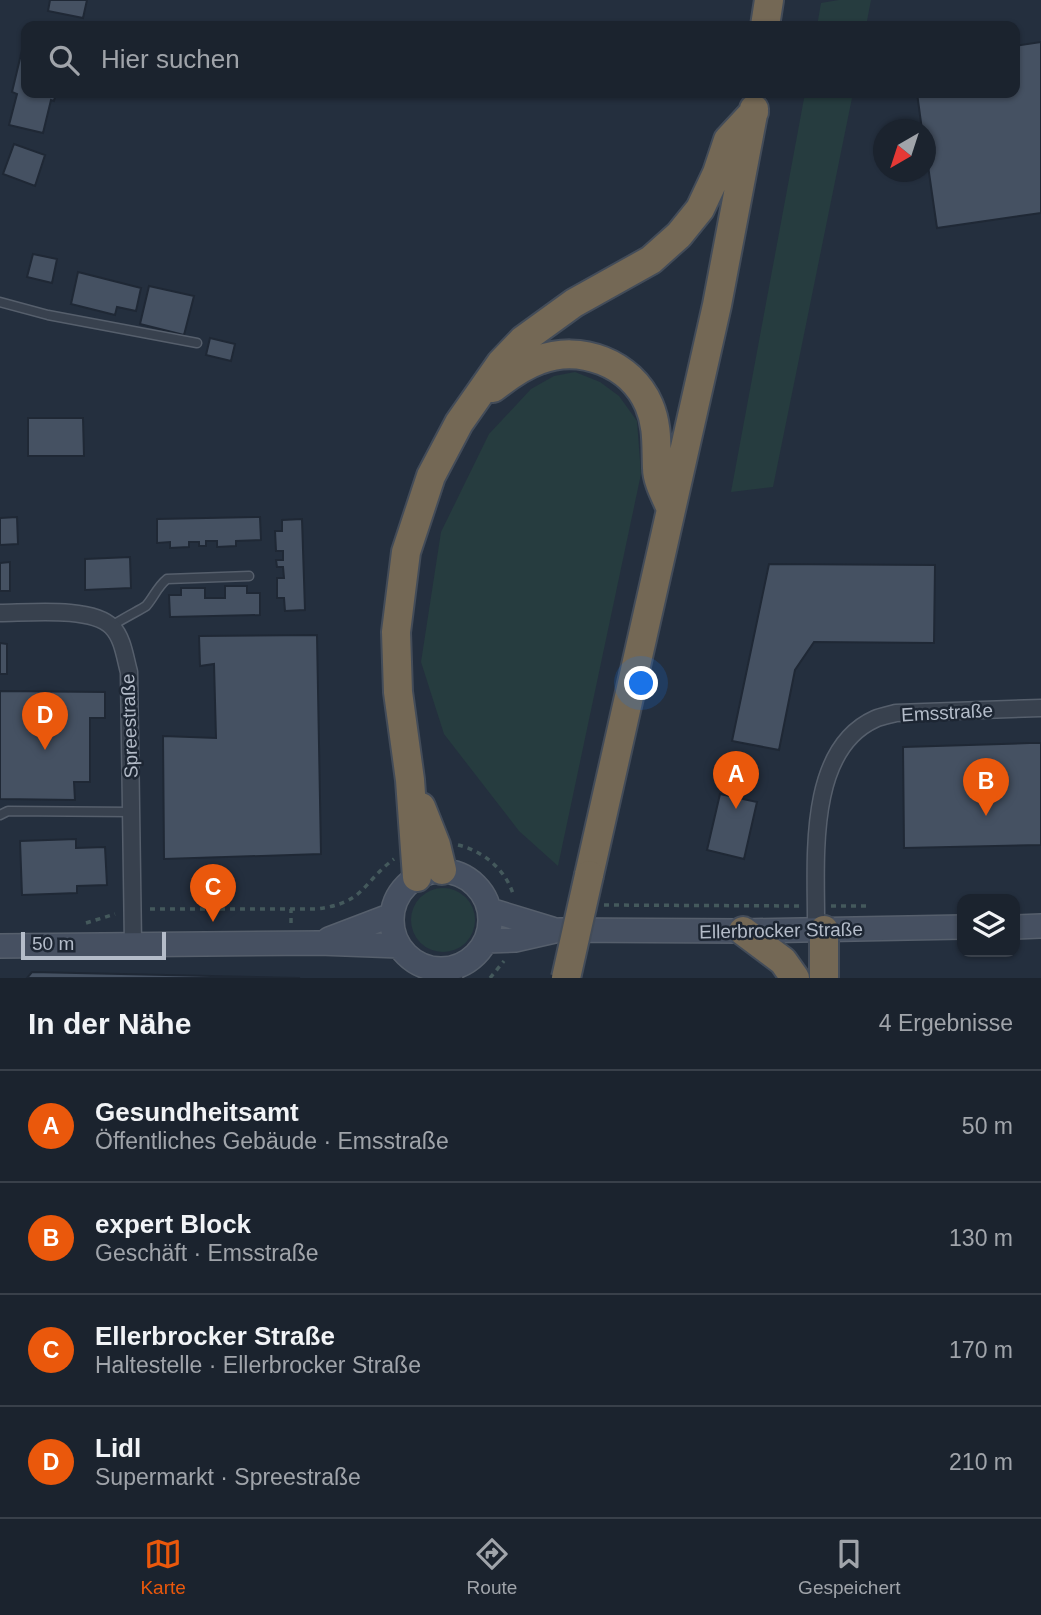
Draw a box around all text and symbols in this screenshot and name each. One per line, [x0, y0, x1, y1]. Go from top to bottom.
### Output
search box [21, 21, 1020, 98]
icon: search [45, 41, 83, 79]
text: Hier suchen [101, 44, 240, 74]
north arrow [873, 119, 936, 182]
your location [624, 666, 658, 700]
street label: Spreestraße [117, 673, 142, 779]
pin: D [22, 692, 68, 750]
street label: Emsstraße [901, 700, 993, 725]
pin: A [713, 751, 759, 809]
pin: B [963, 758, 1009, 816]
pin: C [190, 864, 236, 922]
map controls [957, 894, 1020, 957]
button: layers [957, 894, 1020, 957]
street label: Ellerbrocker Straße [699, 919, 863, 942]
scale bar [21, 929, 166, 961]
text: 50 m [32, 933, 74, 954]
text: In der Nähe [28, 1007, 191, 1040]
text: 4 Ergebnisse [879, 1010, 1013, 1036]
text: Gesundheitsamt [95, 1097, 299, 1127]
text: A [43, 1113, 59, 1139]
text: 50 m [962, 1113, 1013, 1139]
text: Öffentliches Gebäude · Emsstraße [95, 1128, 449, 1154]
text: expert Block [95, 1209, 251, 1239]
text: B [43, 1225, 59, 1251]
text: 130 m [949, 1225, 1013, 1251]
text: Geschäft · Emsstraße [95, 1240, 319, 1266]
text: Ellerbrocker Straße [95, 1321, 335, 1351]
text: C [43, 1337, 59, 1363]
text: 170 m [949, 1337, 1013, 1363]
text: Haltestelle · Ellerbrocker Straße [95, 1352, 421, 1378]
text: Lidl [95, 1433, 141, 1463]
text: D [43, 1449, 59, 1475]
text: 210 m [949, 1449, 1013, 1475]
text: Supermarkt · Spreestraße [95, 1464, 361, 1490]
tab: Karte [140, 1535, 186, 1599]
tab: Route [467, 1535, 517, 1599]
tab: Gespeichert [798, 1535, 901, 1599]

